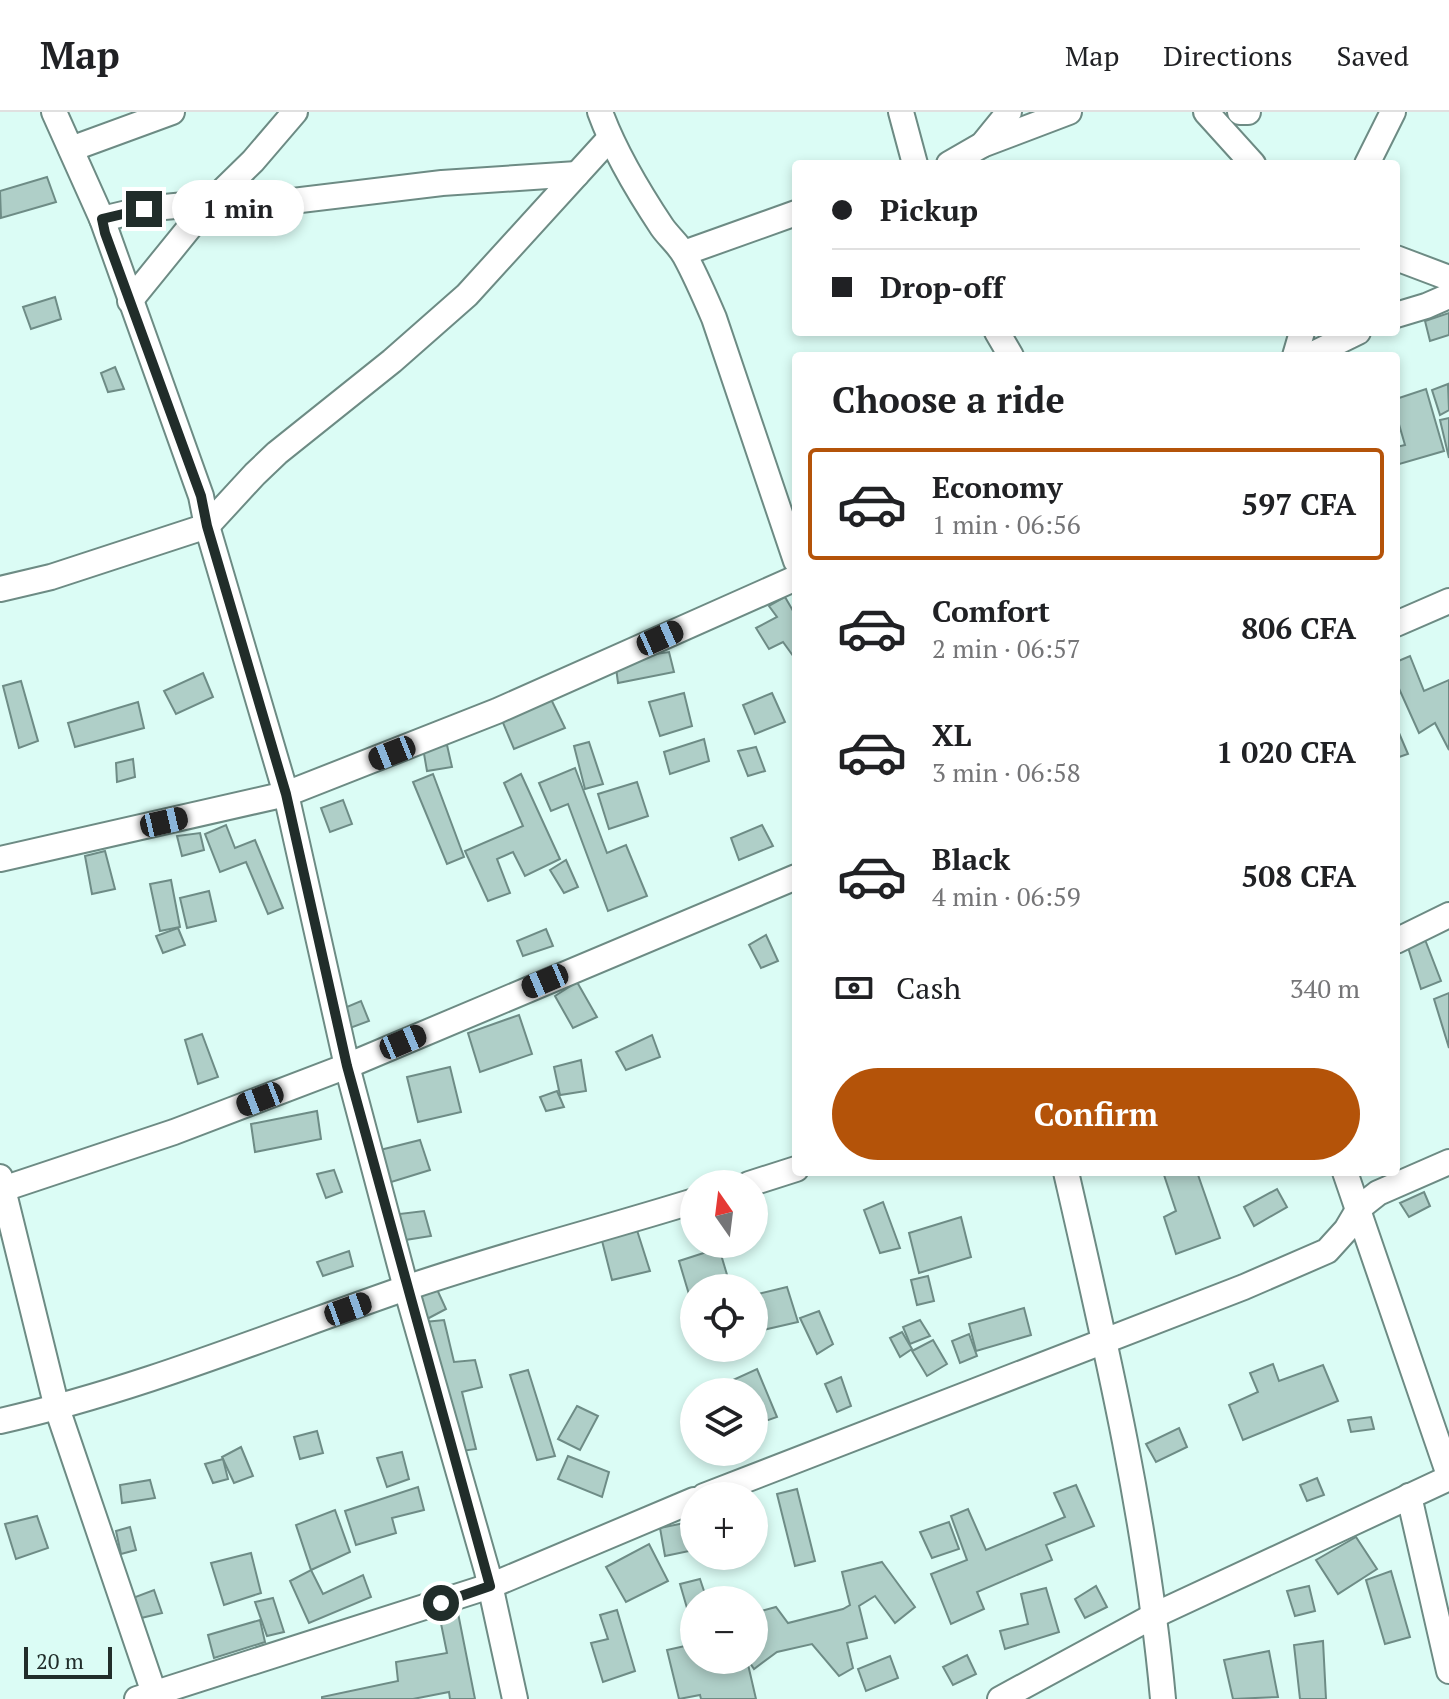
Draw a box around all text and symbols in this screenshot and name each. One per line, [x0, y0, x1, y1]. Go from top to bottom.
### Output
text: Map [40, 30, 120, 80]
text: Map [1065, 37, 1119, 74]
text: Directions [1163, 37, 1293, 74]
text: Saved [1337, 37, 1409, 74]
callout: 1 min [172, 181, 304, 237]
text: Pickup [880, 190, 978, 230]
route end [126, 191, 162, 227]
text: 1 min [202, 191, 274, 225]
text: Drop-off [880, 267, 1004, 307]
text: Choose a ride [832, 376, 1065, 423]
text: Economy [932, 467, 1063, 507]
icon: car [836, 468, 908, 540]
text: 597 CFA [1241, 484, 1356, 524]
text: 1 min · 06:56 [932, 507, 1081, 541]
text: Comfort [932, 591, 1050, 631]
icon: car [836, 592, 908, 664]
text: 806 CFA [1241, 608, 1356, 648]
car [633, 617, 687, 659]
text: 2 min · 06:57 [932, 631, 1081, 665]
text: XL [932, 715, 971, 755]
icon: car [836, 716, 908, 788]
text: 1 020 CFA [1216, 732, 1356, 772]
car [365, 733, 419, 773]
text: 3 min · 06:58 [932, 755, 1081, 789]
car [138, 805, 190, 839]
text: Black [932, 839, 1010, 879]
icon: car [836, 840, 908, 912]
text: 508 CFA [1241, 856, 1356, 896]
text: 4 min · 06:59 [932, 879, 1081, 913]
car [518, 961, 572, 1001]
icon: cash [832, 966, 876, 1010]
text: Cash [896, 968, 961, 1008]
text: 340 m [1290, 971, 1360, 1005]
car [376, 1022, 430, 1062]
button: Confirm [832, 1068, 1360, 1160]
car [233, 1079, 287, 1119]
north arrow [680, 1170, 768, 1258]
map controls [680, 1170, 768, 1674]
button: locate [680, 1274, 768, 1362]
car [321, 1290, 375, 1328]
button: layers [680, 1378, 768, 1466]
button: + [680, 1482, 768, 1570]
route start [423, 1585, 459, 1621]
button: − [680, 1586, 768, 1674]
scale bar [24, 1643, 112, 1679]
text: 20 m [36, 1646, 84, 1675]

